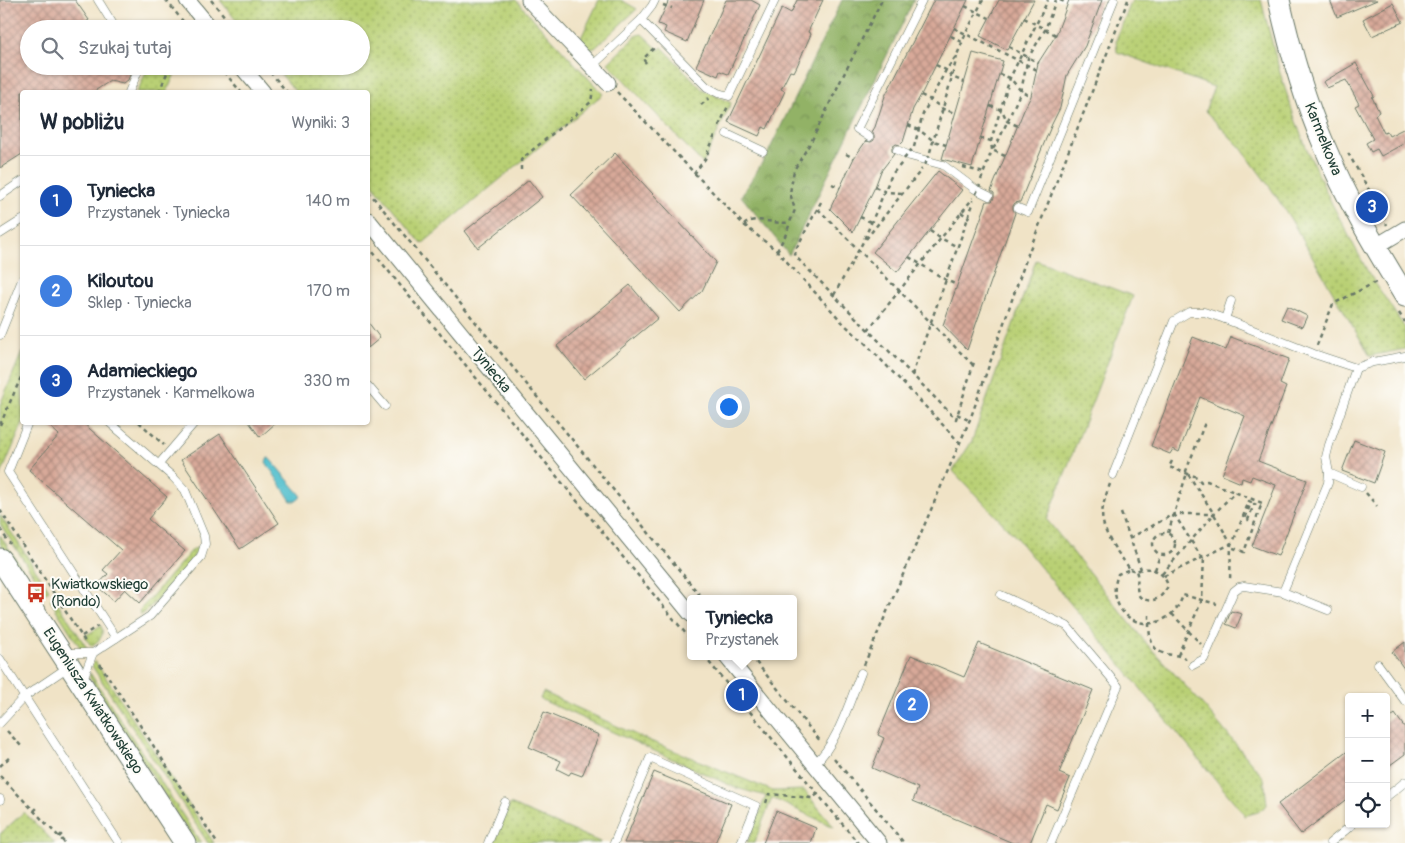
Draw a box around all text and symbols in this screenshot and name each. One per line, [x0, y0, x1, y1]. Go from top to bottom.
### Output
search box [20, 20, 370, 75]
icon: search [38, 34, 66, 62]
text: Szukaj tutaj [78, 36, 172, 60]
street label: Karmelkowa [1300, 100, 1346, 178]
text: W pobliżu [40, 109, 124, 136]
text: Wyniki: 3 [291, 113, 350, 133]
text: Tyniecka [87, 179, 155, 203]
pin: 3 [1356, 188, 1388, 226]
text: 1 [53, 191, 59, 211]
text: 140 m [306, 191, 350, 211]
text: Przystanek · Tyniecka [87, 203, 230, 223]
text: Kiloutou [87, 269, 154, 293]
text: 2 [52, 281, 60, 301]
text: 170 m [307, 281, 350, 301]
text: Sklep · Tyniecka [87, 293, 192, 313]
street label: Tyniecka [467, 343, 515, 397]
text: Adamieckiego [87, 359, 197, 383]
text: 3 [52, 371, 60, 391]
text: 330 m [304, 371, 350, 391]
text: Przystanek · Karmelkowa [87, 383, 255, 403]
your location [716, 394, 742, 420]
place label: Kwiatkowskiego (Rondo) [51, 575, 148, 611]
bus stop icon: Kwiatkowskiego (Rondo) [25, 582, 47, 604]
popup [687, 595, 797, 660]
text: Tyniecka [705, 606, 773, 630]
street label: Eugeniusza Kwiatkowskiego [39, 624, 147, 778]
text: Przystanek [705, 630, 779, 650]
pin: 1 [726, 676, 758, 714]
pin: 2 [896, 686, 928, 724]
map controls [1345, 693, 1390, 828]
button: + [1345, 693, 1390, 738]
button: − [1345, 738, 1390, 783]
button: locate [1345, 783, 1390, 828]

